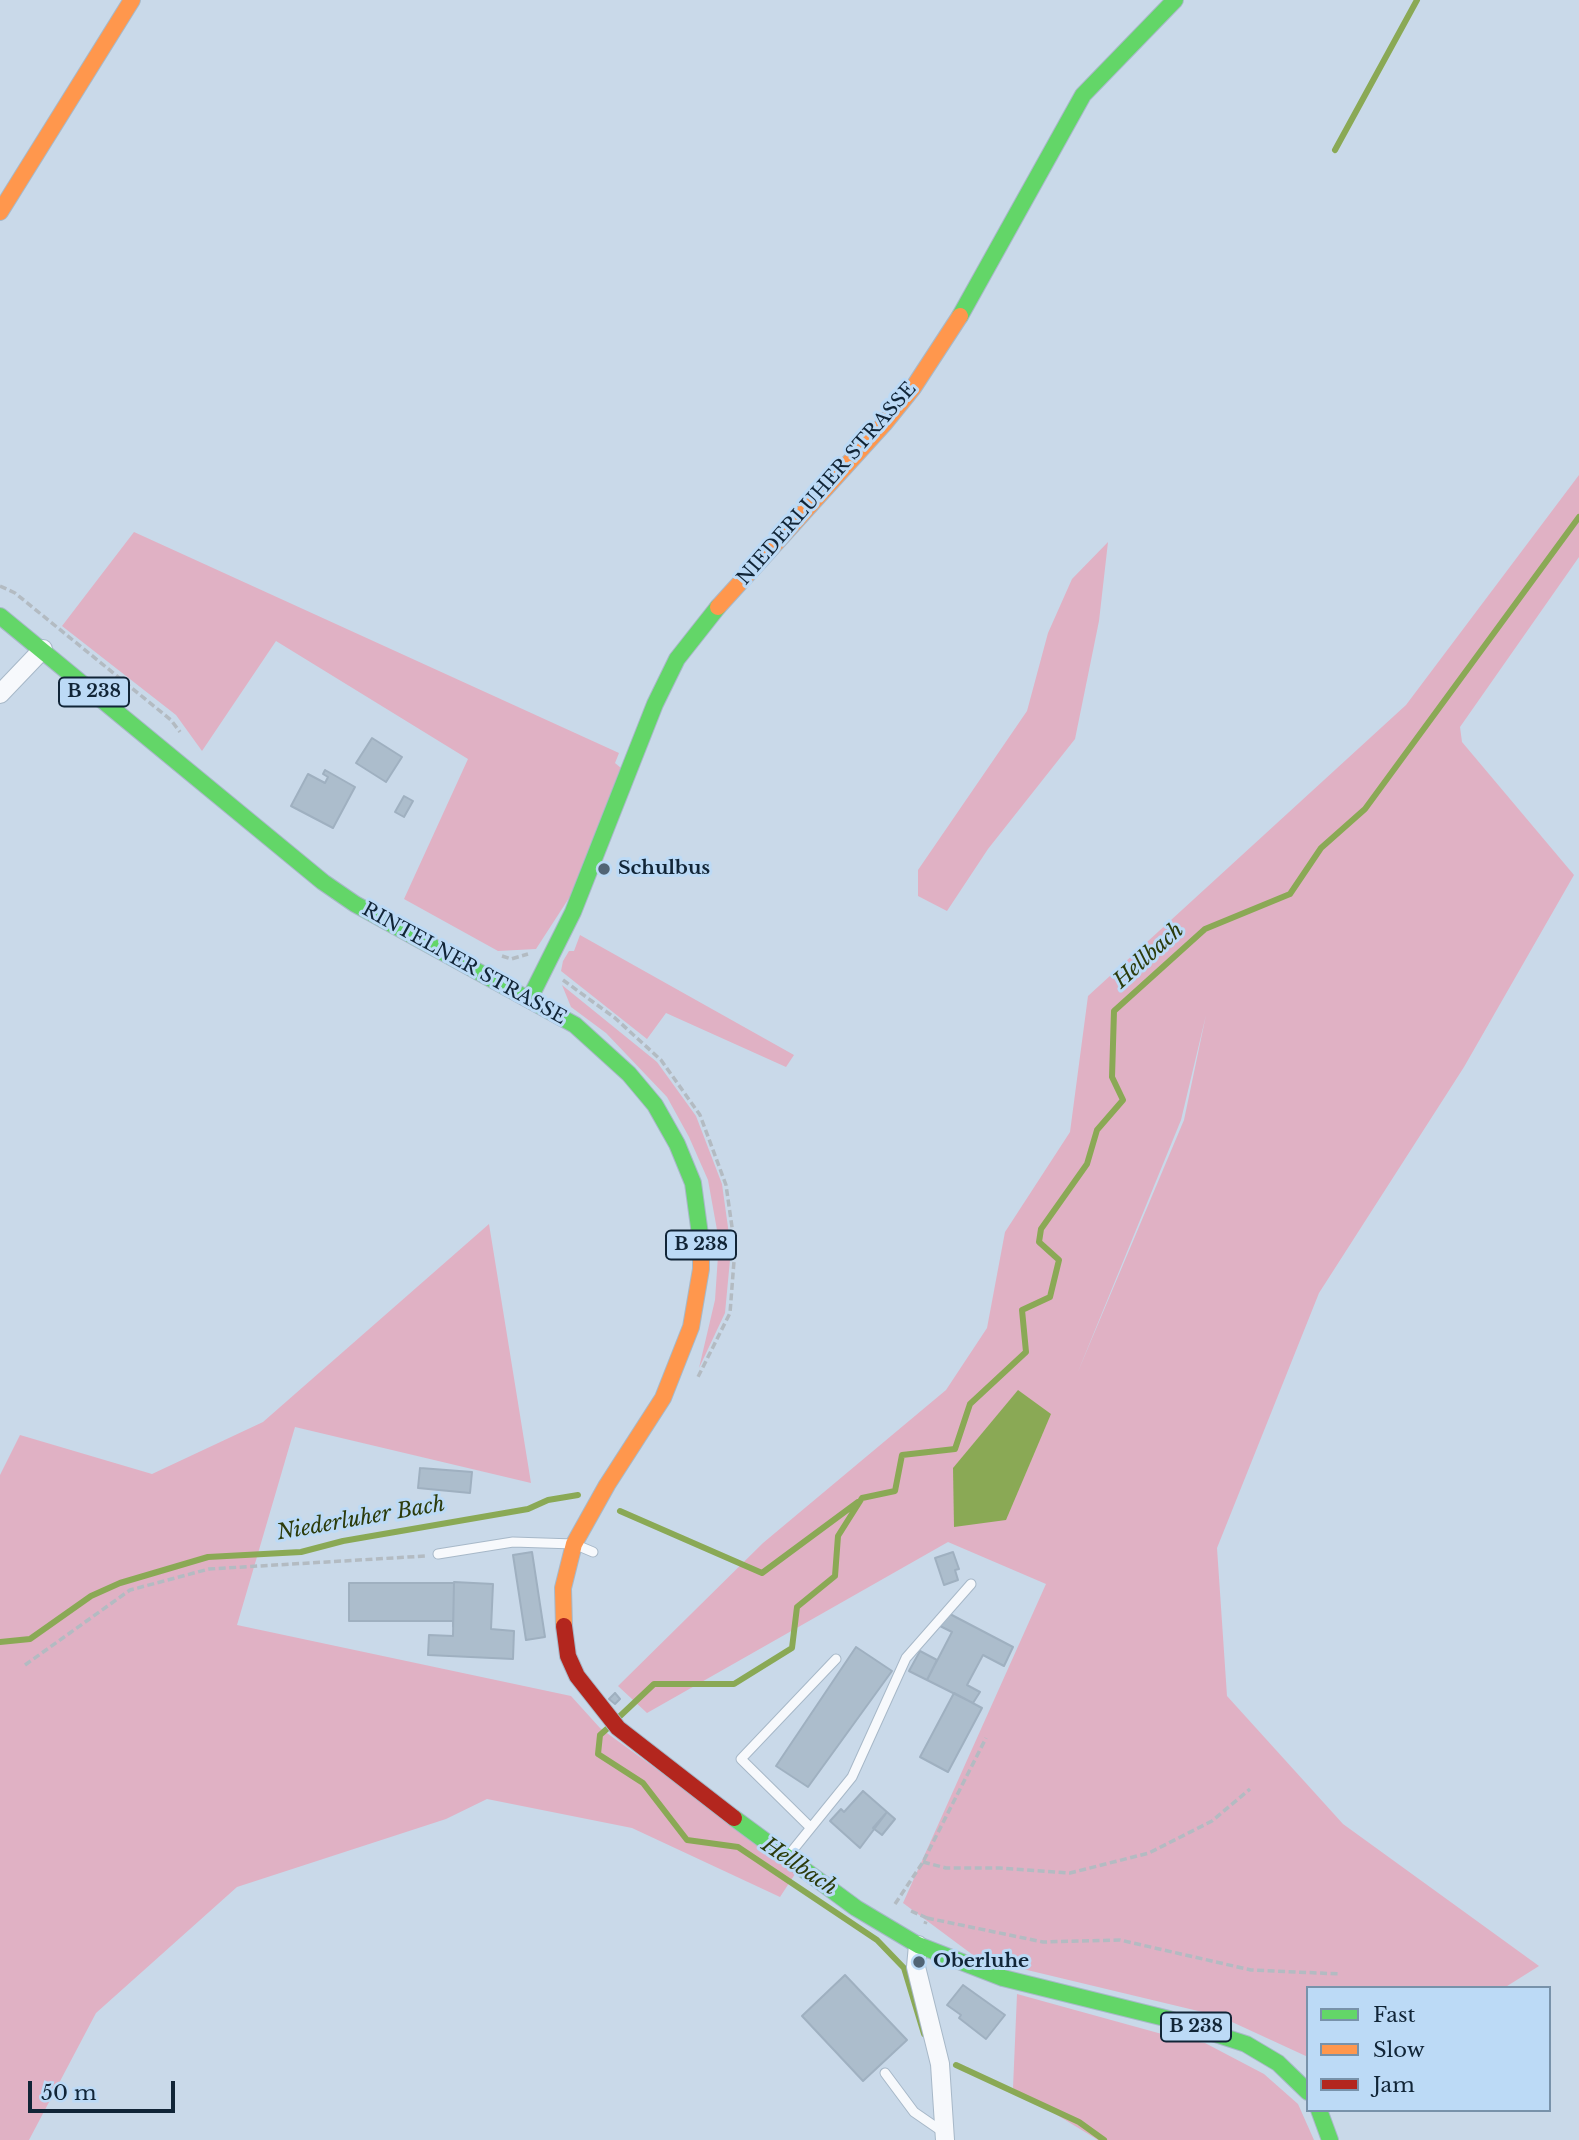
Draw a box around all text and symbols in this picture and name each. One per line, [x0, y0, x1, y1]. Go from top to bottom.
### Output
street label: NIEDERLUHER STRASSE [733, 378, 921, 590]
road number: B 238 [59, 678, 129, 706]
place label: Schulbus [618, 858, 710, 880]
marker: Schulbus [596, 861, 612, 877]
street label: RINTELNER STRASSE [358, 898, 570, 1030]
water label: Hellbach [1109, 918, 1189, 994]
road number: B 238 [666, 1230, 736, 1260]
water label: Niederluher Bach [275, 1492, 447, 1546]
water label: Hellbach [757, 1833, 841, 1901]
place label: Oberluhe [933, 1951, 1029, 1973]
marker: Oberluhe [911, 1954, 927, 1970]
legend [1306, 1986, 1551, 2112]
text: Fast [1373, 2002, 1415, 2028]
road number: B 238 [1161, 2012, 1231, 2041]
text: Slow [1373, 2037, 1425, 2063]
scale bar [32, 2066, 178, 2110]
text: Jam [1373, 2072, 1415, 2098]
text: 50 m [41, 2080, 96, 2106]

